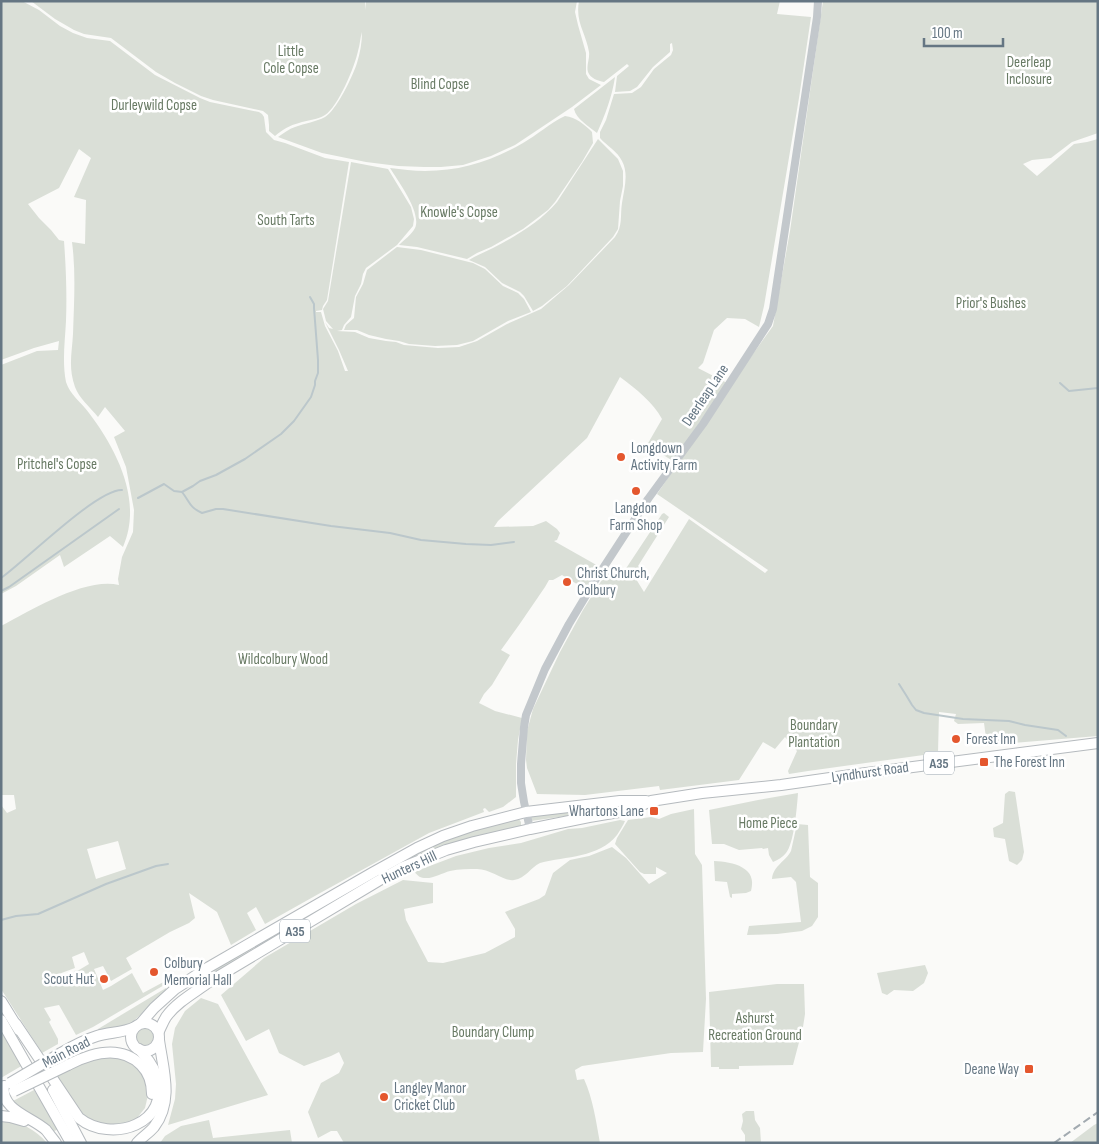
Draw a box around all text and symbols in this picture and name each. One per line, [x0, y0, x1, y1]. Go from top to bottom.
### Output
scale bar [924, 15, 1003, 47]
text: 100 m [932, 24, 963, 43]
park label: Little Cole Copse [263, 42, 319, 78]
park label: Deerleap Inclosure [1006, 53, 1052, 89]
park label: Blind Copse [411, 75, 469, 94]
park label: Durleywild Copse [111, 96, 197, 115]
park label: Knowle's Copse [420, 203, 498, 222]
park label: South Tarts [257, 211, 315, 230]
park label: Prior's Bushes [956, 294, 1026, 313]
street label: Deerleap Lane [678, 361, 733, 430]
place label: Longdown Activity Farm [630, 439, 697, 475]
marker: Longdown Activity Farm [615, 451, 627, 463]
park label: Pritchel's Copse [17, 455, 97, 474]
marker: Langdon Farm Shop [630, 485, 642, 497]
place label: Langdon Farm Shop [610, 499, 662, 535]
place label: Christ Church, Colbury [577, 564, 650, 600]
marker: Christ Church, Colbury [561, 576, 573, 588]
park label: Wildcolbury Wood [238, 650, 328, 669]
park label: Boundary Plantation [788, 716, 840, 752]
place label: Forest Inn [966, 730, 1016, 749]
marker: Forest Inn [950, 733, 962, 745]
road number: A35 [924, 751, 954, 774]
place label: The Forest Inn [994, 753, 1065, 772]
marker: The Forest Inn [978, 756, 990, 768]
street label: Lyndhurst Road [830, 758, 910, 787]
place label: Whartons Lane [569, 802, 644, 821]
marker: Whartons Lane [648, 805, 660, 817]
park label: Home Piece [738, 814, 798, 833]
street label: Hunters Hill [379, 846, 440, 888]
road number: A35 [280, 919, 310, 942]
place label: Colbury Memorial Hall [164, 954, 232, 990]
marker: Colbury Memorial Hall [148, 966, 160, 978]
place label: Scout Hut [44, 970, 94, 989]
marker: Scout Hut [98, 973, 110, 985]
park label: Ashurst Recreation Ground [708, 1009, 802, 1045]
park label: Boundary Clump [452, 1023, 534, 1042]
street label: Main Road [39, 1032, 93, 1073]
place label: Deane Way [964, 1060, 1019, 1079]
marker: Deane Way [1023, 1063, 1035, 1075]
place label: Langley Manor Cricket Club [394, 1079, 467, 1115]
marker: Langley Manor Cricket Club [378, 1091, 390, 1103]

